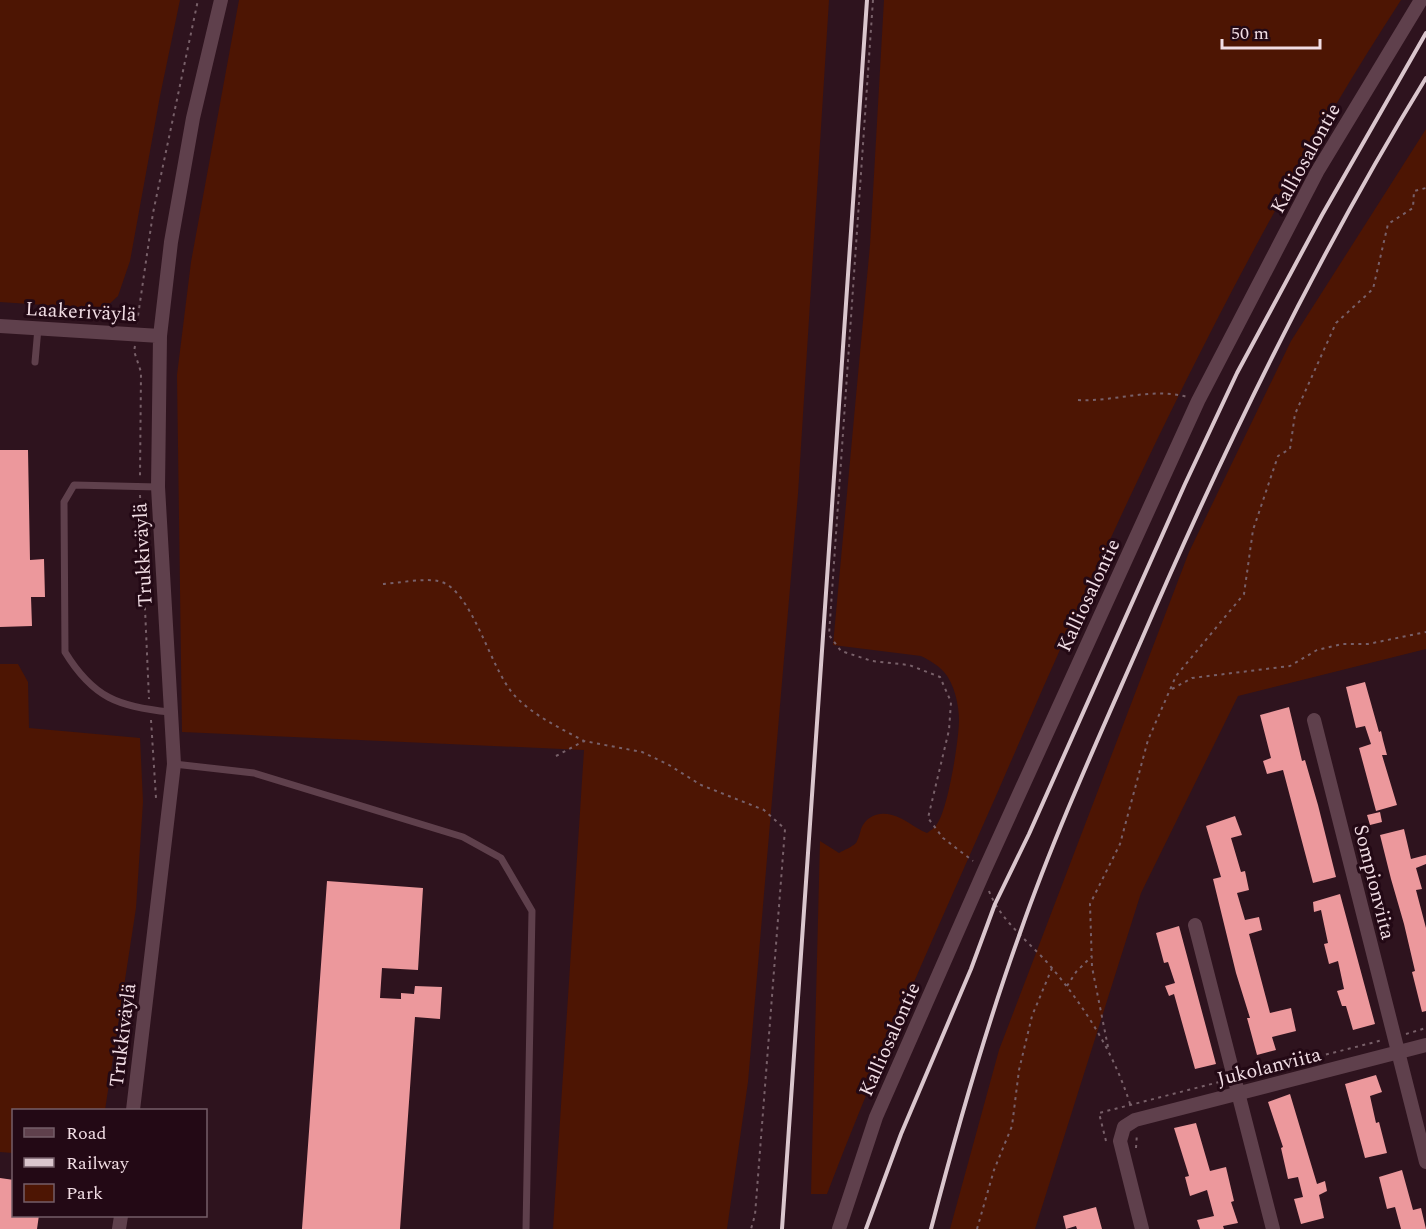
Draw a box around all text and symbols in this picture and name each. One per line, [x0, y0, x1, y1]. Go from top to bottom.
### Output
scale bar [1222, 12, 1320, 50]
text: 50 m [1231, 20, 1269, 47]
street label: Kalliosalontie [1263, 98, 1349, 219]
street label: Laakeriväylä [25, 294, 138, 330]
street label: Trukkiväylä [125, 502, 161, 608]
street label: Kalliosalontie [1050, 534, 1128, 657]
street label: Sompionviita [1345, 821, 1403, 943]
street label: Kalliosalontie [851, 978, 928, 1101]
street label: Trukkiväylä [102, 981, 144, 1089]
street label: Jukolanviita [1214, 1039, 1325, 1094]
legend [12, 1109, 207, 1217]
text: Road [66, 1120, 107, 1147]
text: Railway [66, 1150, 130, 1177]
text: Park [66, 1180, 103, 1207]

